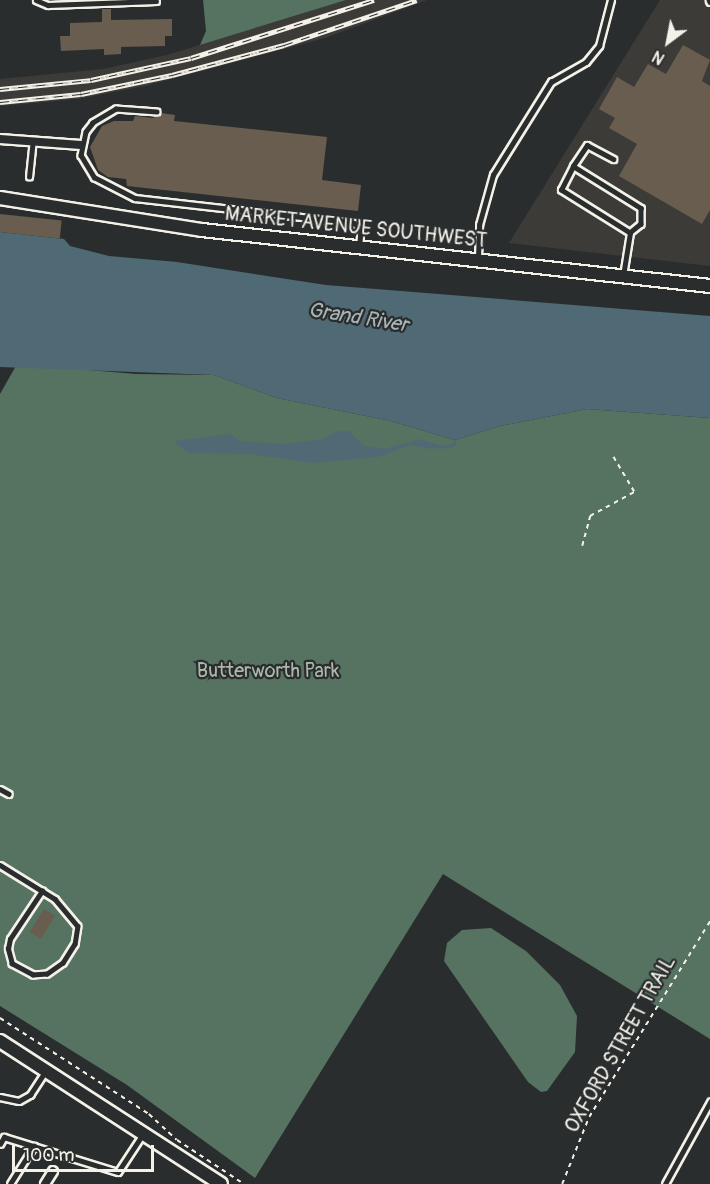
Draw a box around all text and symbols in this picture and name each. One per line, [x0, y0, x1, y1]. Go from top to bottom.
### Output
north arrow [638, 12, 698, 72]
text: N [649, 46, 668, 69]
street label: MARKET AVENUE SOUTHWEST [224, 201, 488, 253]
water label: Grand River [306, 298, 410, 338]
park label: Butterworth Park [197, 658, 339, 682]
street label: OXFORD STREET TRAIL [560, 951, 680, 1137]
scale bar [15, 1133, 158, 1171]
text: 100 m [23, 1144, 75, 1167]

